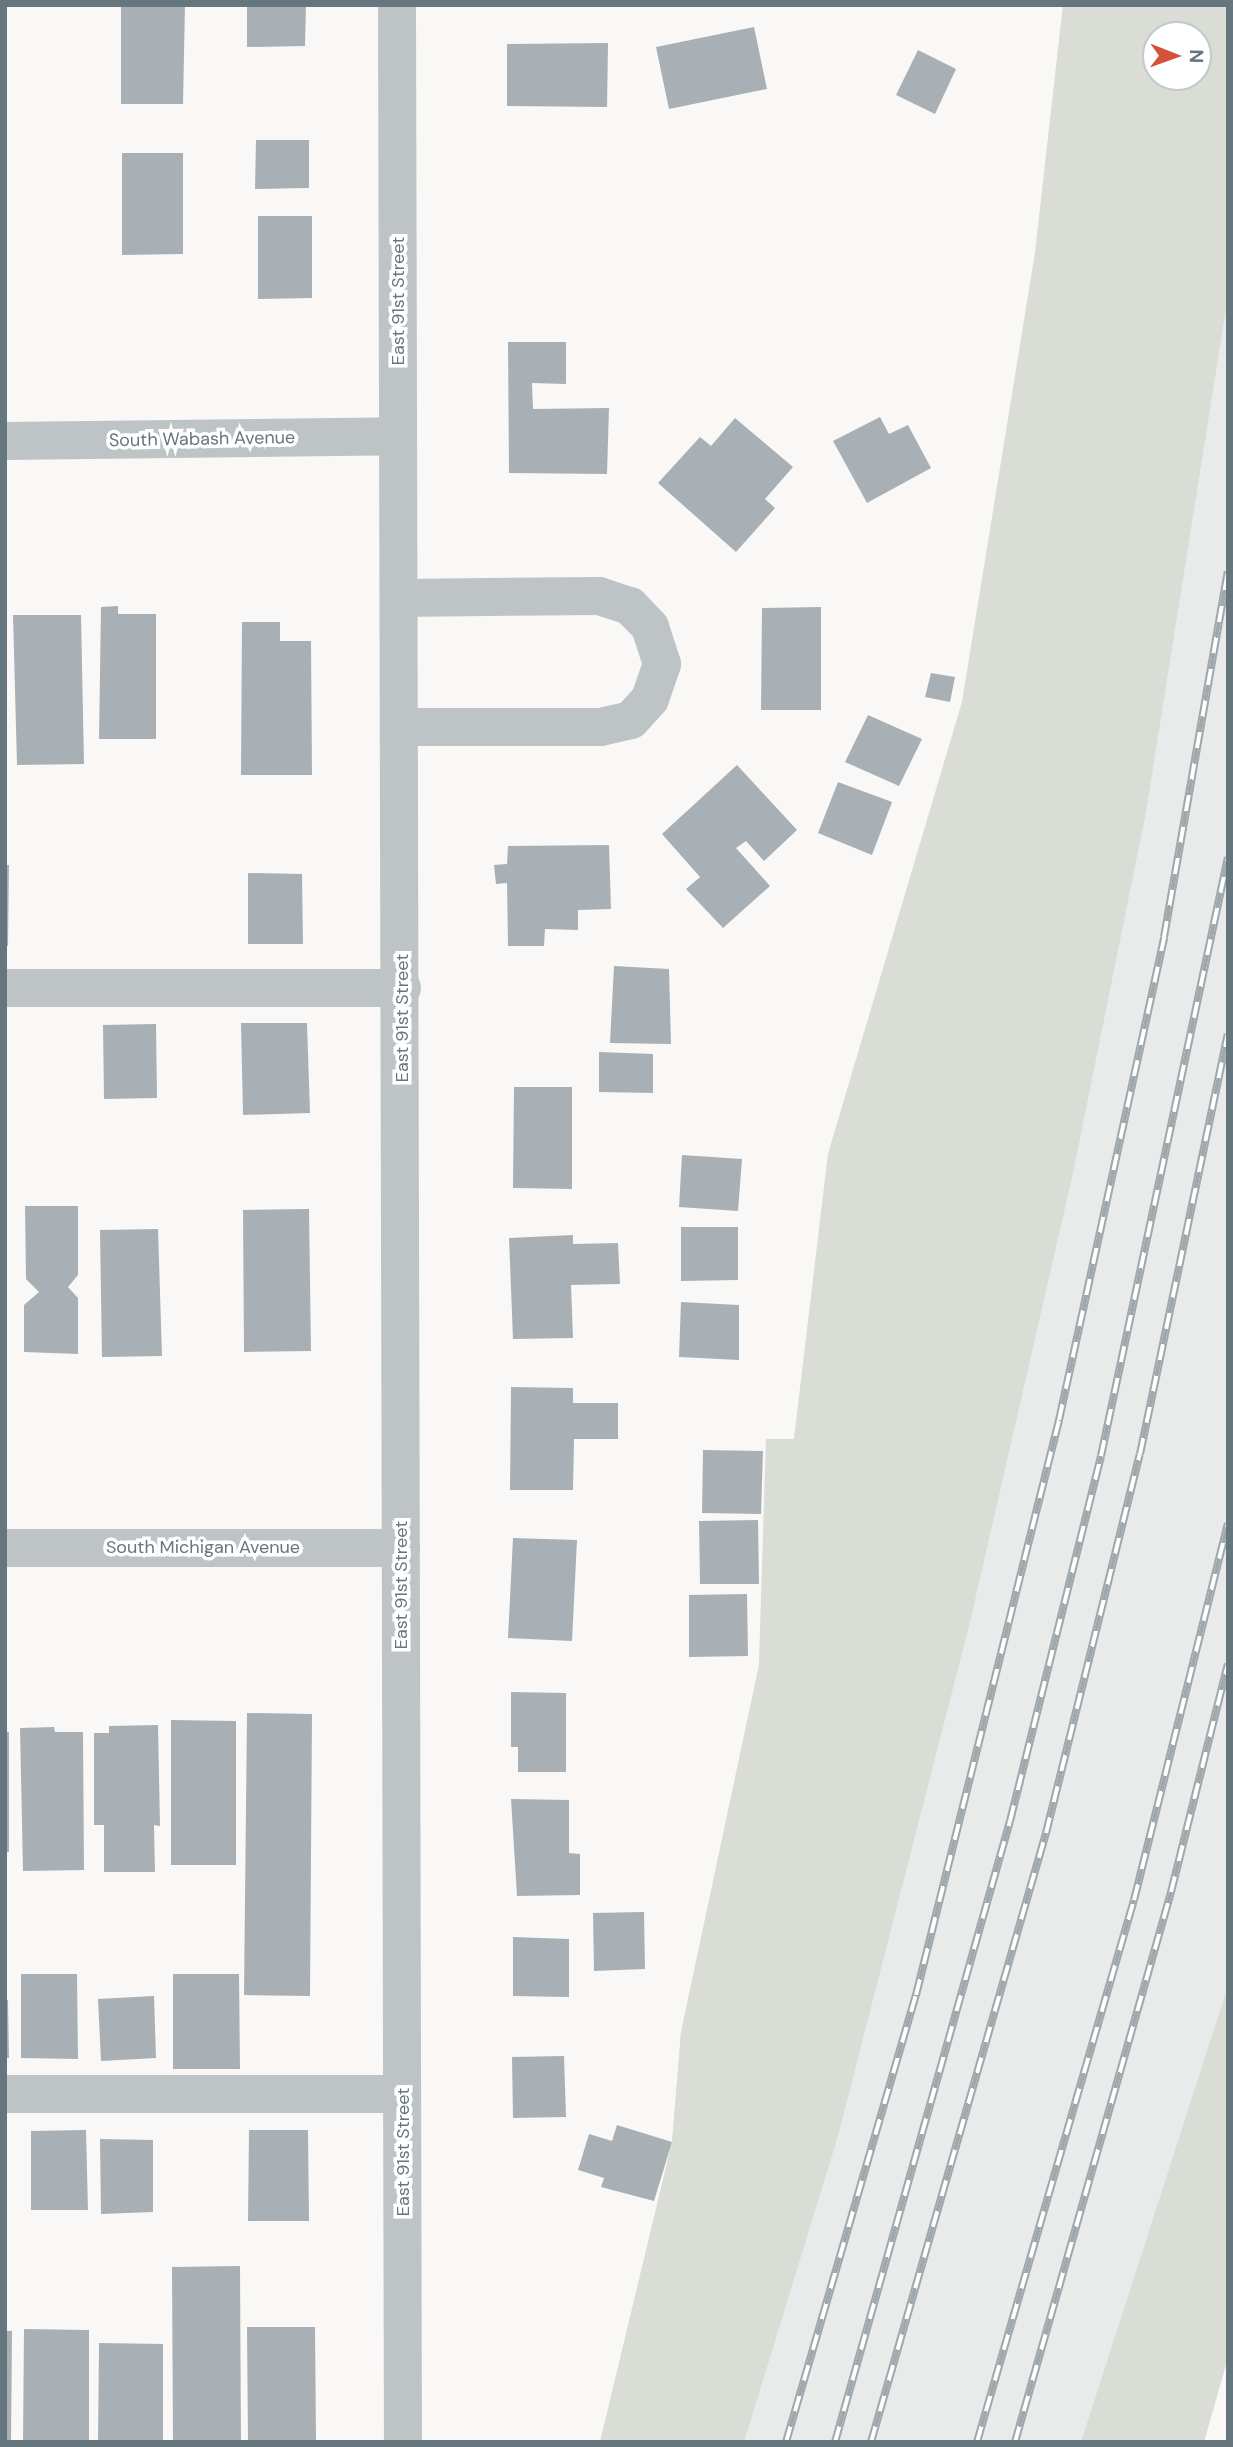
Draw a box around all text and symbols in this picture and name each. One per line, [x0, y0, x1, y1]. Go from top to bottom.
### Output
north arrow [1142, 21, 1212, 91]
text: N [1184, 49, 1209, 63]
street label: East 91st Street [387, 237, 409, 365]
street label: South Wabash Avenue [109, 427, 295, 451]
street label: East 91st Street [391, 954, 413, 1082]
street label: East 91st Street [390, 1521, 412, 1649]
street label: South Michigan Avenue [106, 1536, 300, 1558]
street label: East 91st Street [392, 2088, 414, 2216]

